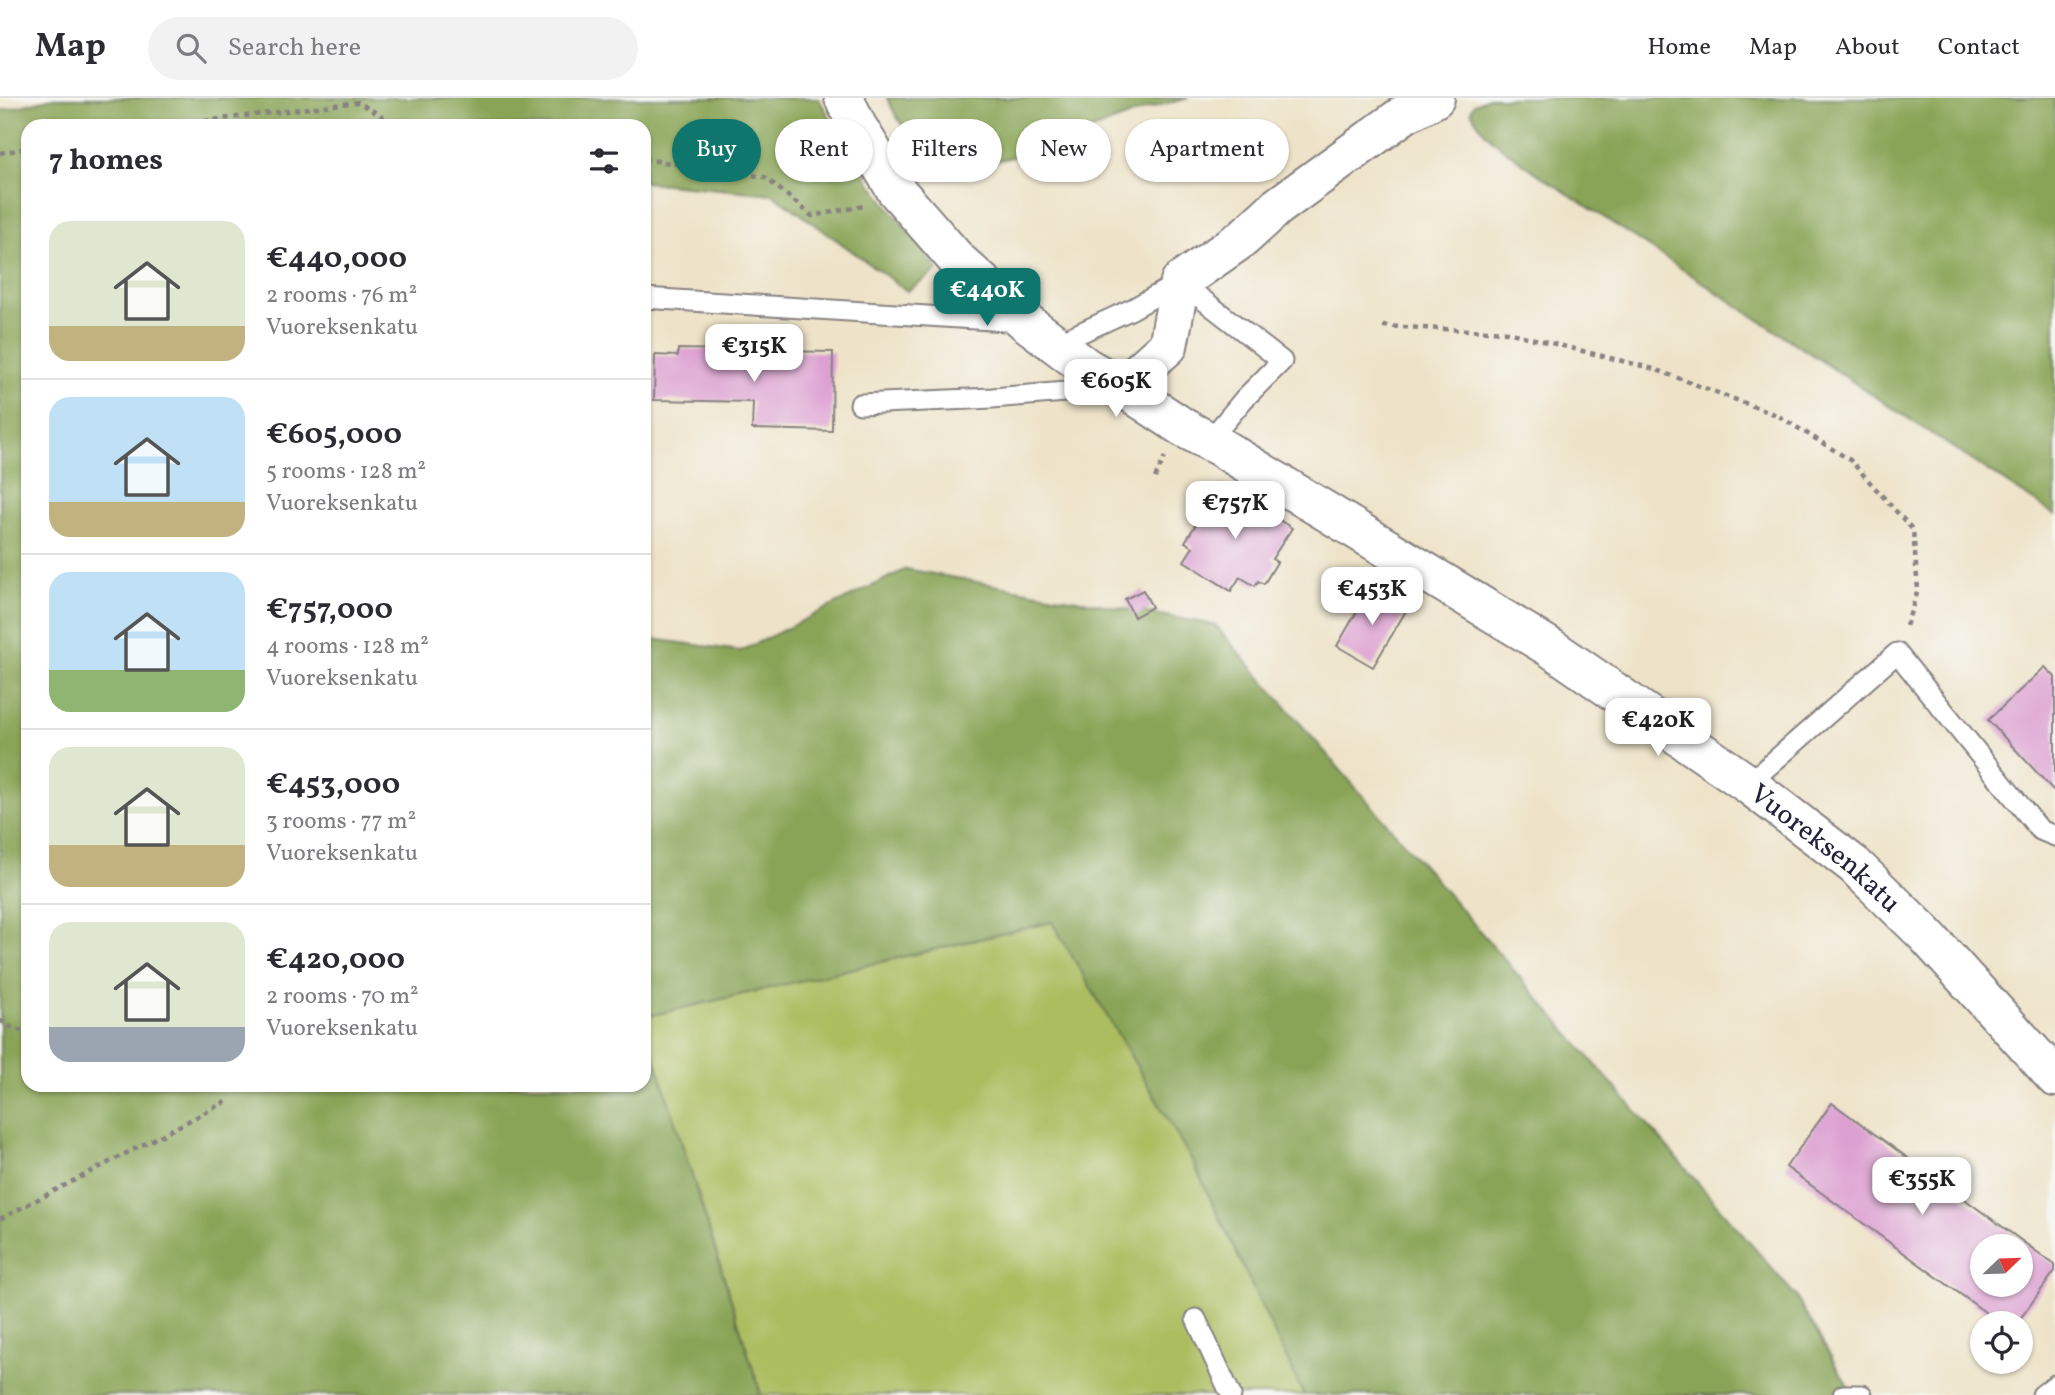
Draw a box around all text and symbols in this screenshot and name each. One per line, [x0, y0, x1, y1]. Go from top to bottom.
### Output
search box [148, 17, 638, 80]
text: Map [35, 25, 106, 71]
icon: search [172, 29, 210, 67]
text: Search here [228, 30, 361, 66]
text: Home [1647, 31, 1711, 65]
text: Map [1749, 31, 1797, 65]
text: About [1835, 31, 1900, 65]
text: Contact [1938, 31, 2020, 65]
chip: Buy [672, 119, 761, 182]
chip: Rent [775, 119, 873, 182]
chip: Filters [887, 119, 1002, 182]
chip: New [1016, 119, 1111, 182]
chip: Apartment [1125, 119, 1289, 182]
text: 7 homes [49, 140, 163, 182]
icon: filters [585, 142, 623, 180]
text: €440,000 [266, 238, 407, 280]
icon: home [105, 249, 189, 333]
pin: €440K [938, 268, 1036, 328]
text: €440K [949, 275, 1025, 307]
text: 2 rooms · 76 m² [266, 280, 417, 312]
text: Vuoreksenkatu [266, 312, 418, 344]
pin: €315K [705, 324, 803, 384]
text: €315K [721, 331, 787, 363]
pin: €605K [1067, 360, 1165, 419]
text: €605K [1080, 366, 1152, 398]
text: €605,000 [266, 414, 402, 456]
icon: home [105, 425, 189, 509]
text: 5 rooms · 128 m² [266, 456, 426, 488]
pin: €757K [1186, 482, 1284, 541]
text: Vuoreksenkatu [266, 488, 418, 520]
text: €757K [1202, 488, 1268, 520]
pin: €453K [1323, 568, 1421, 627]
text: €453K [1337, 574, 1407, 606]
text: €757,000 [266, 589, 393, 631]
icon: home [105, 600, 189, 684]
text: 4 rooms · 128 m² [266, 631, 429, 663]
text: Vuoreksenkatu [266, 663, 418, 695]
pin: €420K [1609, 698, 1707, 758]
text: €420K [1621, 705, 1695, 737]
text: €453,000 [266, 764, 400, 806]
icon: home [105, 775, 189, 859]
street label: Vuoreksenkatu [1741, 775, 1909, 923]
text: 3 rooms · 77 m² [266, 806, 416, 838]
text: Vuoreksenkatu [266, 838, 418, 870]
text: €420,000 [266, 939, 405, 981]
icon: home [105, 950, 189, 1034]
text: 2 rooms · 70 m² [266, 981, 419, 1013]
text: Vuoreksenkatu [266, 1013, 418, 1045]
pin: €355K [1873, 1158, 1971, 1217]
text: €355K [1888, 1164, 1956, 1196]
north arrow [1970, 1234, 2034, 1297]
map controls [1970, 1234, 2033, 1374]
button: locate [1970, 1311, 2033, 1374]

